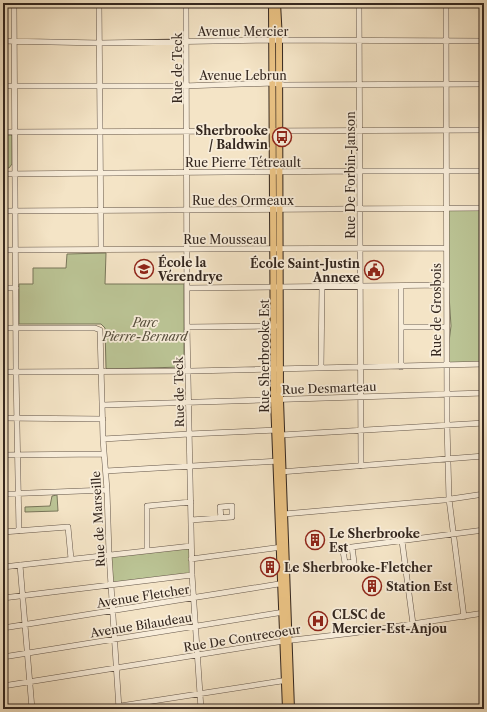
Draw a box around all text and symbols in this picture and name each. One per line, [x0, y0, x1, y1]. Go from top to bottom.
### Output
street label: Avenue Mercier [196, 24, 289, 39]
street label: Rue de Teck [170, 32, 185, 103]
street label: Avenue Lebrun [198, 68, 287, 83]
street label: Rue De Forbin-Janson [343, 111, 358, 239]
place label: Sherbrooke / Baldwin [196, 123, 269, 152]
bus stop icon: Sherbrooke / Baldwin [271, 126, 293, 148]
street label: Rue Pierre Tétreault [185, 155, 302, 170]
street label: Rue des Ormeaux [192, 193, 294, 208]
street label: Rue Mousseau [183, 232, 267, 247]
place label: École la Vérendrye [157, 254, 223, 284]
place label: École Saint-Justin Annexe [250, 255, 361, 285]
school or university icon: École la Vérendrye [133, 258, 155, 280]
public building icon: École Saint-Justin Annexe [363, 259, 385, 281]
street label: Rue de Grosbois [429, 263, 444, 357]
street label: Rue Sherbrooke Est [257, 299, 272, 413]
park label: Parc Pierre-Bernard [102, 315, 189, 344]
street label: Rue de Teck [171, 355, 187, 428]
street label: Rue Desmarteau [281, 379, 377, 397]
street label: Rue de Marseille [88, 470, 108, 567]
place label: Le Sherbrooke Est [329, 526, 420, 555]
building icon: Le Sherbrooke Est [304, 529, 326, 551]
building icon: Le Sherbrooke-Fletcher [259, 556, 281, 578]
place label: Le Sherbrooke-Fletcher [284, 560, 433, 575]
building icon: Station Est [361, 575, 383, 597]
place label: Station Est [386, 579, 453, 594]
street label: Avenue Fletcher [95, 581, 190, 611]
place label: CLSC de Mercier-Est-Anjou [332, 607, 447, 636]
street label: Avenue Bilaudeau [88, 609, 194, 641]
hospital icon: CLSC de Mercier-Est-Anjou [307, 610, 329, 632]
street label: Rue De Contrecoeur [182, 621, 302, 655]

